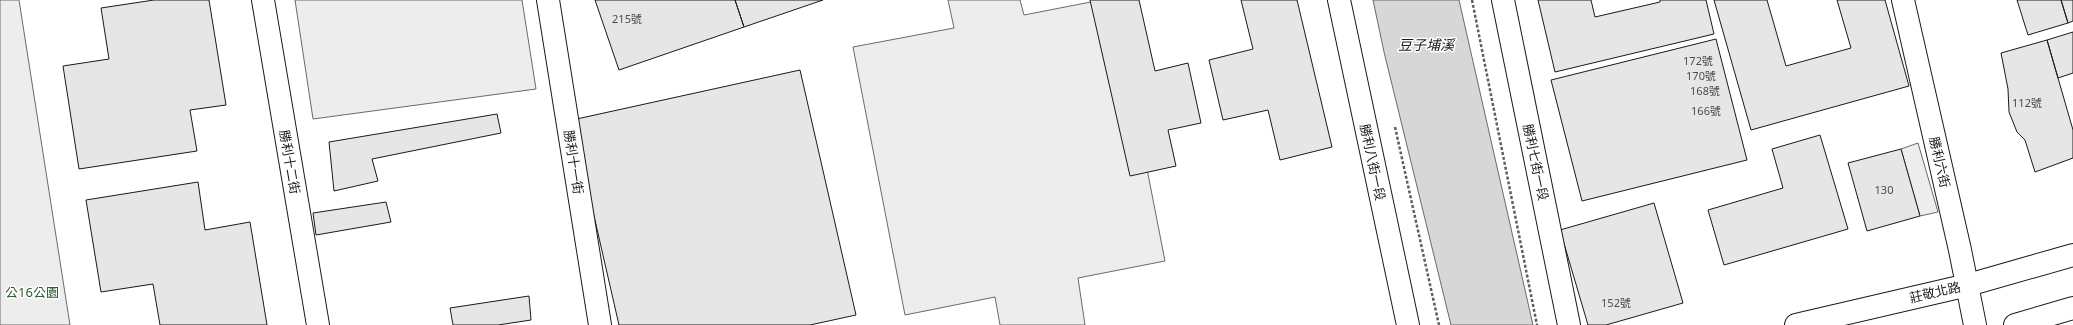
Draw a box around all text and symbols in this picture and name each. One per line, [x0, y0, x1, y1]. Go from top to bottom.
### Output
house number: 215號 [612, 11, 642, 26]
water label: 豆子埔溪 [1398, 35, 1456, 54]
house number: 172號 [1683, 53, 1713, 68]
house number: 170號 [1686, 68, 1716, 83]
house number: 168號 [1690, 83, 1720, 98]
house number: 112號 [2012, 95, 2042, 110]
house number: 166號 [1691, 103, 1721, 118]
street label: 勝利八街一段 [1356, 122, 1390, 202]
street label: 勝利七街一段 [1519, 122, 1553, 202]
street label: 勝利十二街 [275, 128, 305, 196]
street label: 勝利十一街 [560, 128, 588, 196]
street label: 勝利六街 [1925, 135, 1955, 189]
house number: 130 [1875, 182, 1893, 197]
street label: 莊敬北路 [1908, 277, 1962, 307]
park label: 公16公園 [5, 283, 59, 301]
house number: 152號 [1601, 295, 1631, 310]

